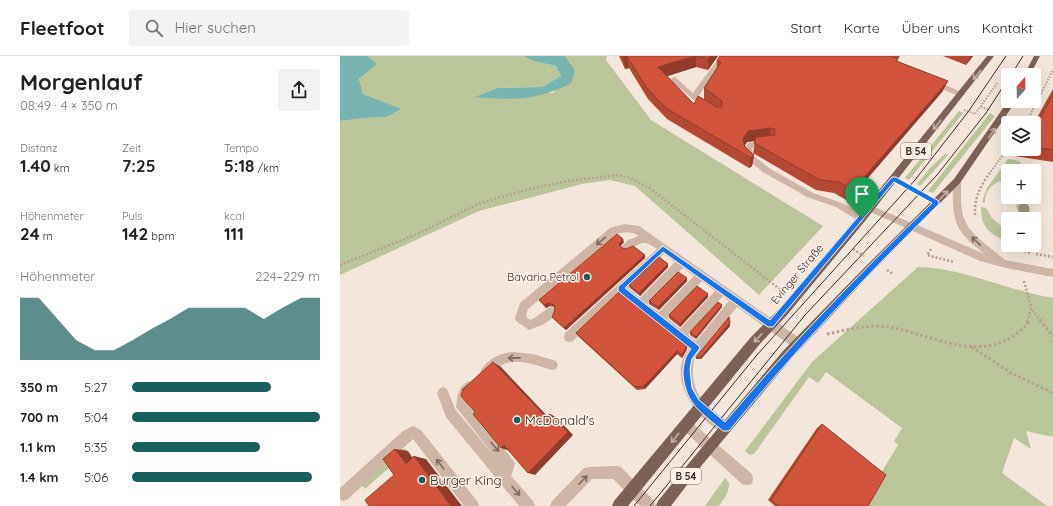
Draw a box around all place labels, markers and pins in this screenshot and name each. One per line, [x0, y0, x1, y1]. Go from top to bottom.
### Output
pin [845, 177, 879, 218]
place label: Bavaria Petrol [507, 270, 579, 284]
marker: Bavaria Petrol [582, 272, 592, 282]
place label: McDonald's [525, 412, 595, 428]
marker: McDonald's [512, 415, 522, 425]
place label: Burger King [430, 472, 502, 488]
marker: Burger King [417, 475, 427, 485]

